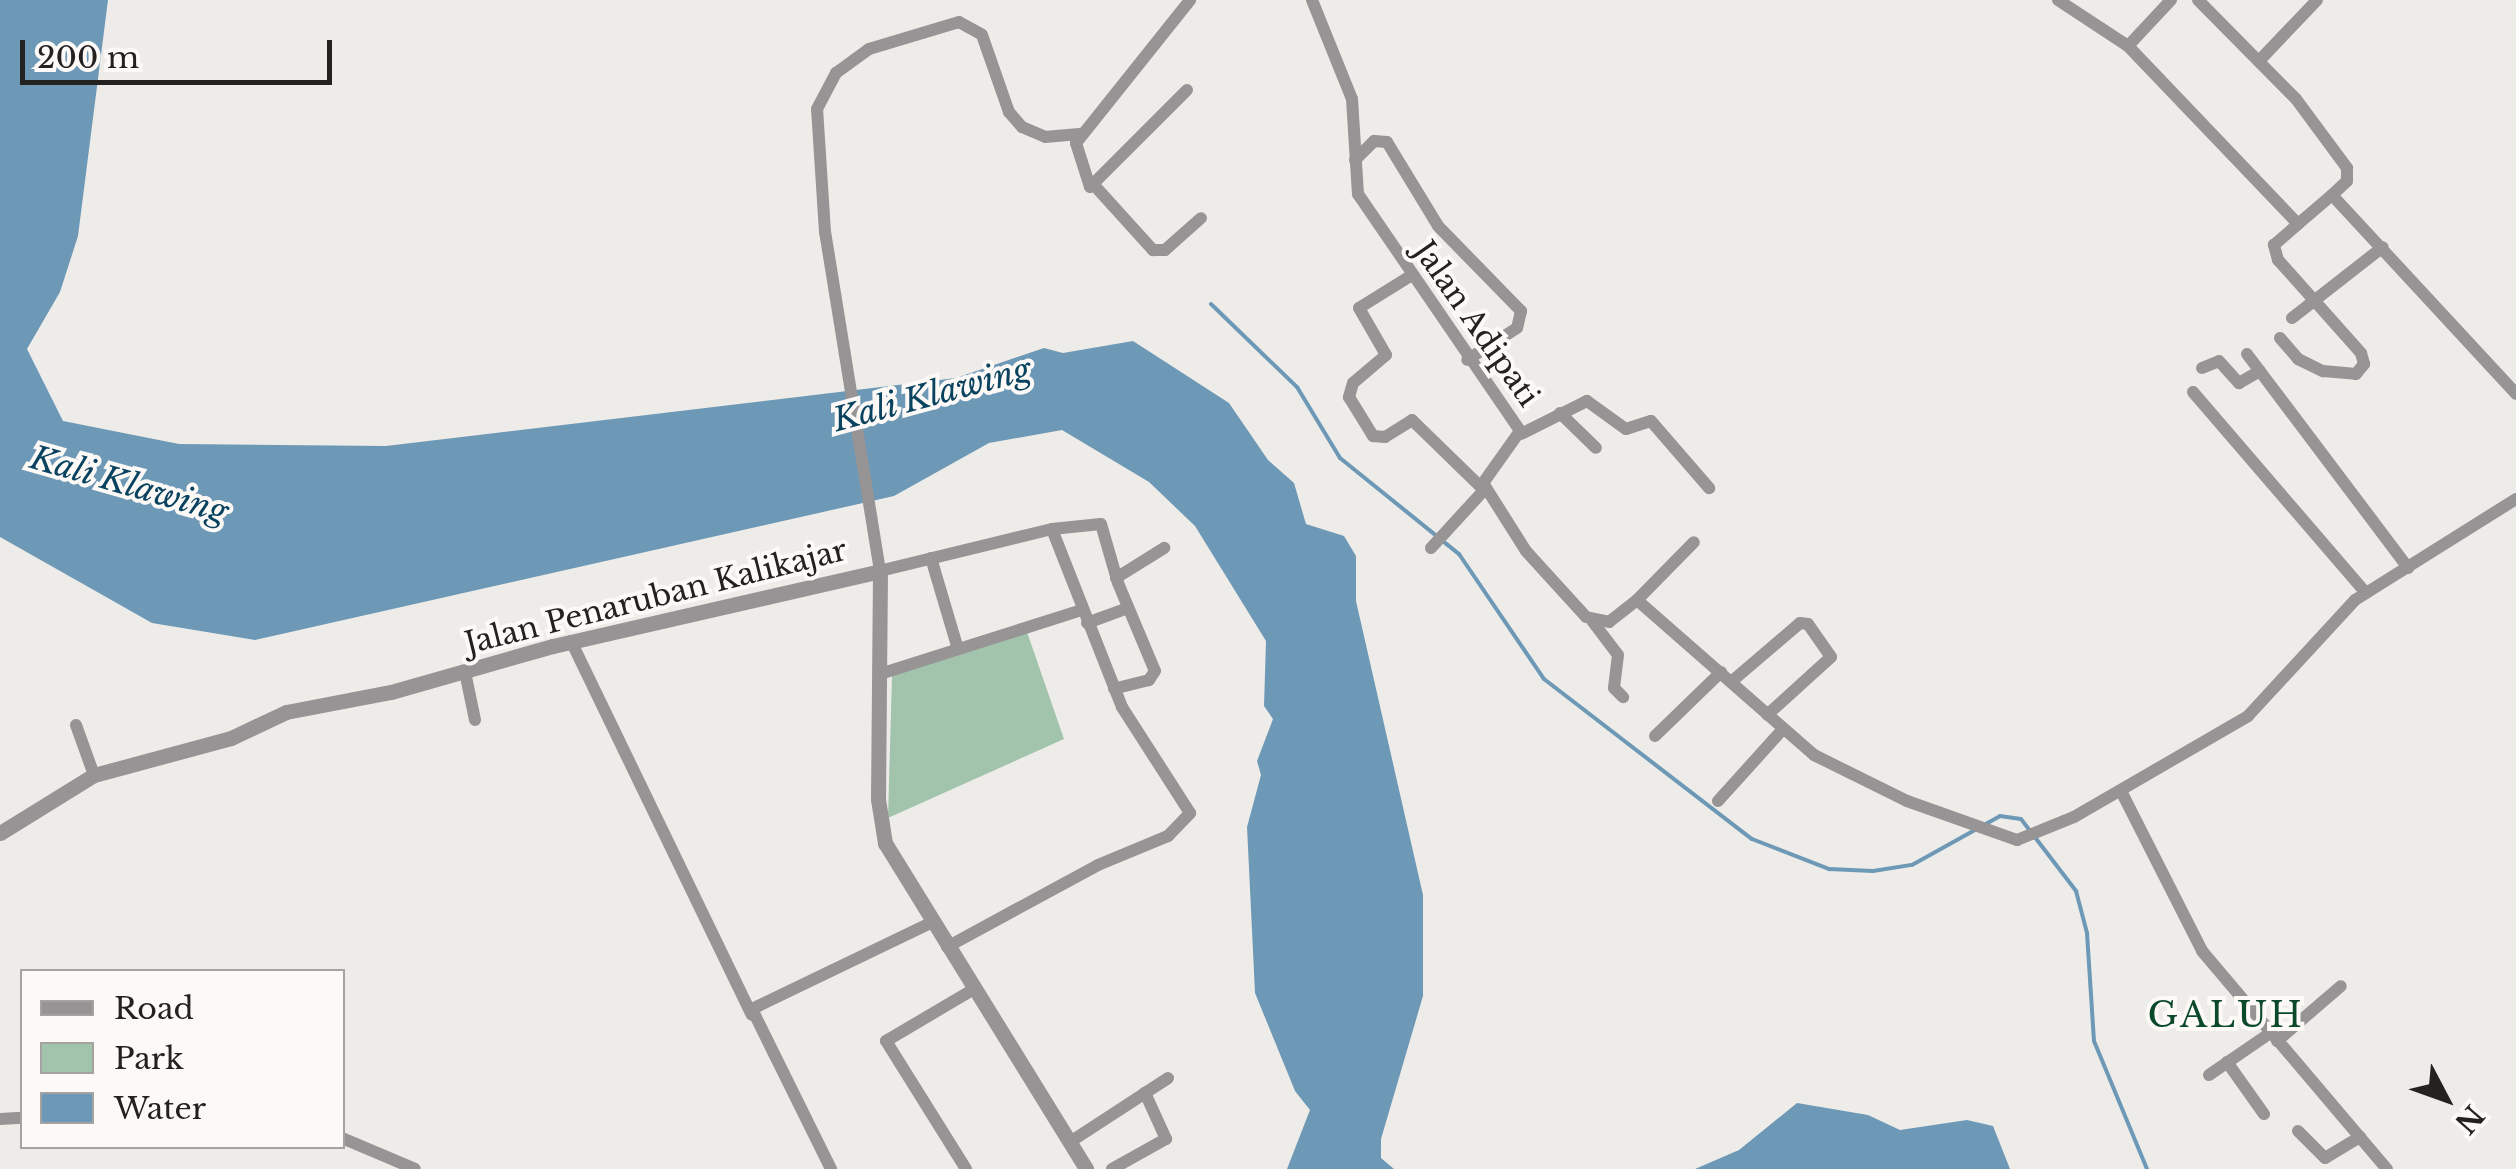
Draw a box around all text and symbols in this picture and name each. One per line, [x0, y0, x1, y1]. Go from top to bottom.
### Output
scale bar [25, 20, 338, 82]
text: 200 m [37, 39, 139, 76]
street label: Jalan Adipati [1405, 234, 1547, 414]
water label: Kali Klawing [828, 350, 1036, 440]
water label: Kali Klawing [26, 438, 232, 532]
street label: Jalan Penaruban Kalikajar [461, 532, 851, 662]
legend [20, 969, 345, 1149]
text: Road [114, 990, 194, 1027]
district label: GALUH [2148, 994, 2304, 1036]
text: Park [114, 1040, 184, 1077]
north arrow [2396, 1049, 2496, 1149]
text: Water [114, 1090, 206, 1127]
text: N [2447, 1098, 2491, 1140]

